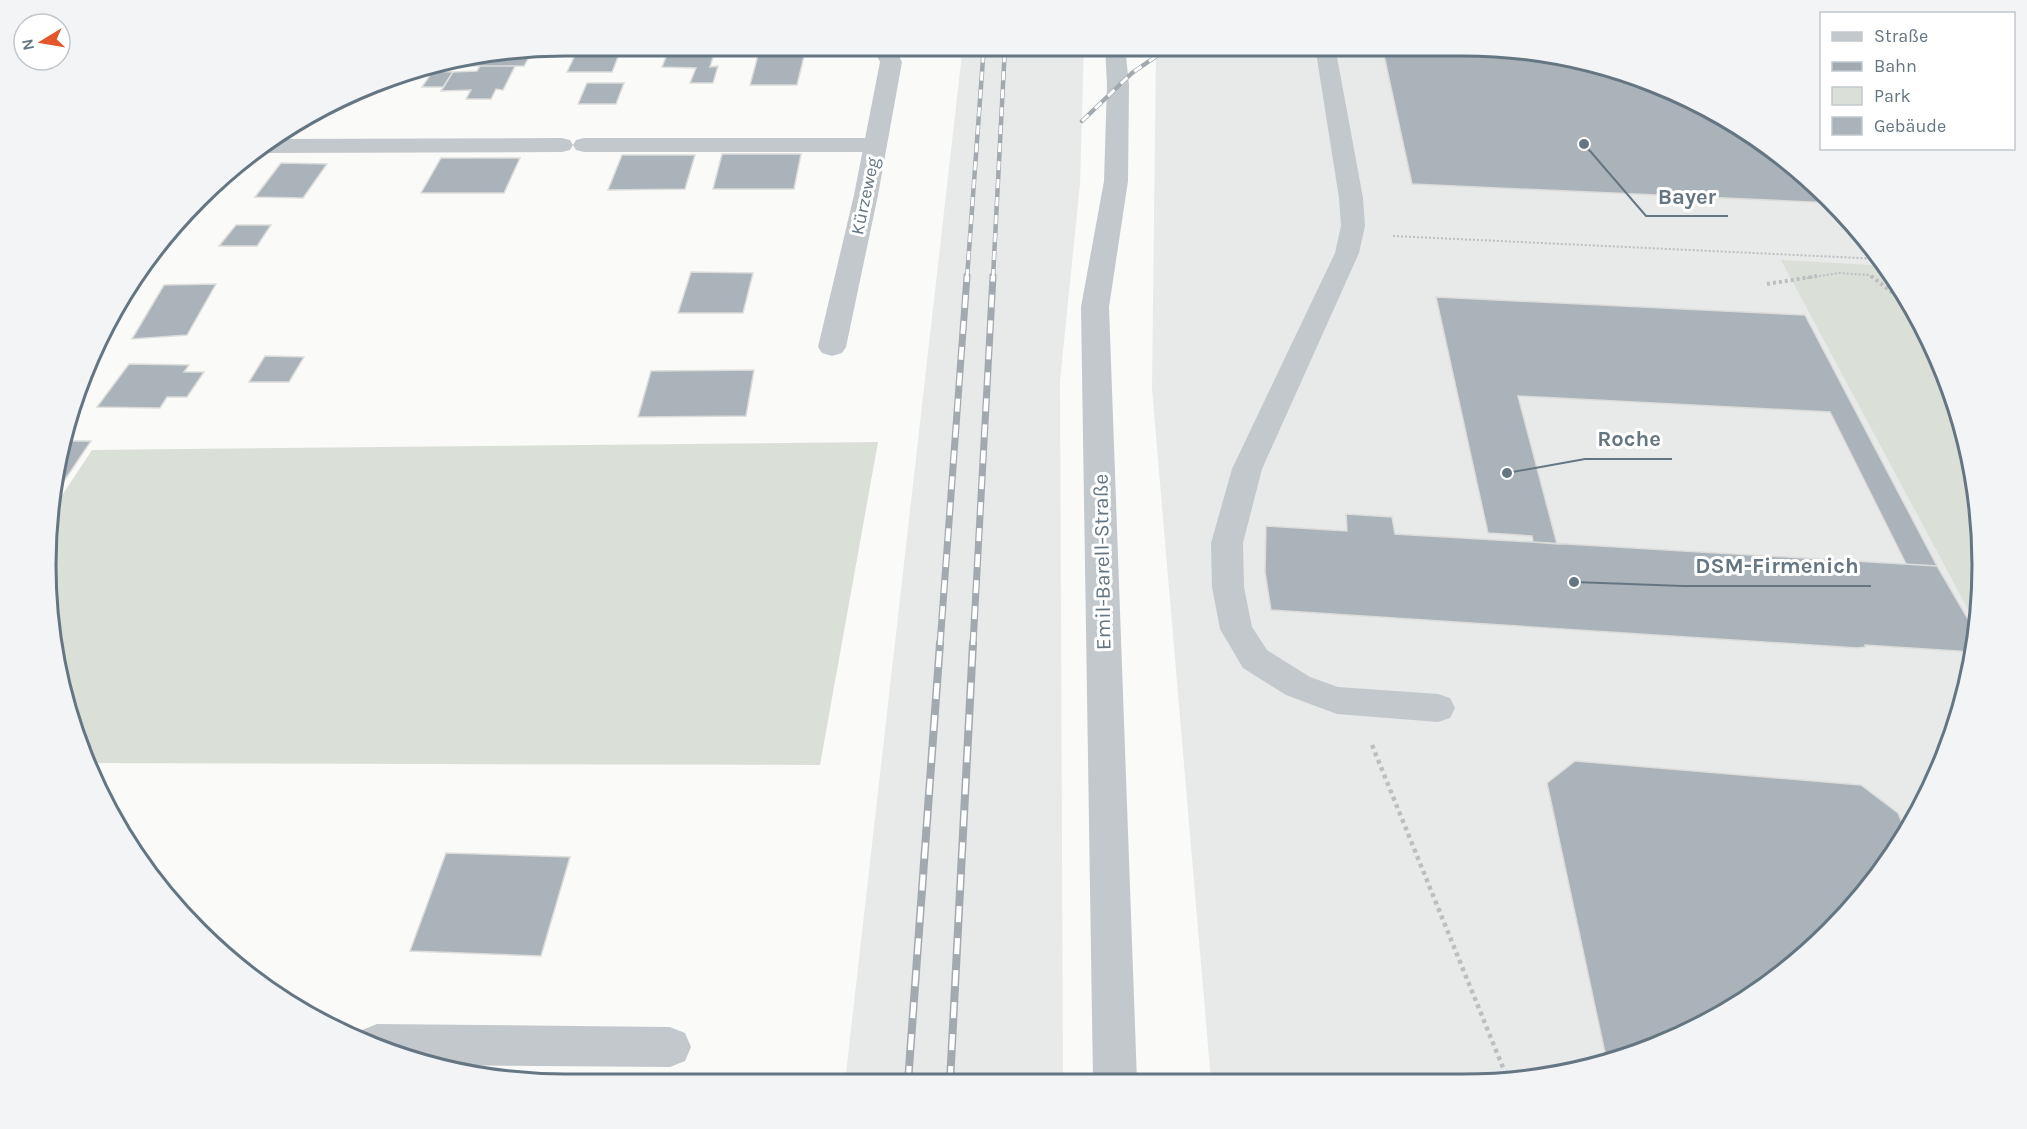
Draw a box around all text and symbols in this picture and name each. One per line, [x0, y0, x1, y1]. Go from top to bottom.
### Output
north arrow [12, 12, 72, 72]
legend [1820, 12, 2015, 150]
text: Straße [1874, 25, 1928, 47]
text: N [17, 37, 38, 52]
text: Bahn [1874, 55, 1917, 77]
text: Park [1874, 85, 1911, 107]
text: Gebäude [1874, 115, 1946, 137]
street label: Kürzeweg [846, 155, 884, 237]
callout: Bayer [1646, 176, 1728, 216]
text: Bayer [1658, 184, 1717, 210]
callout: Roche [1585, 419, 1672, 459]
text: Roche [1597, 426, 1661, 452]
street label: Emil-Barell-Straße [1088, 474, 1116, 650]
callout: DSM-Firmenich [1683, 546, 1871, 586]
text: DSM-Firmenich [1695, 553, 1859, 579]

